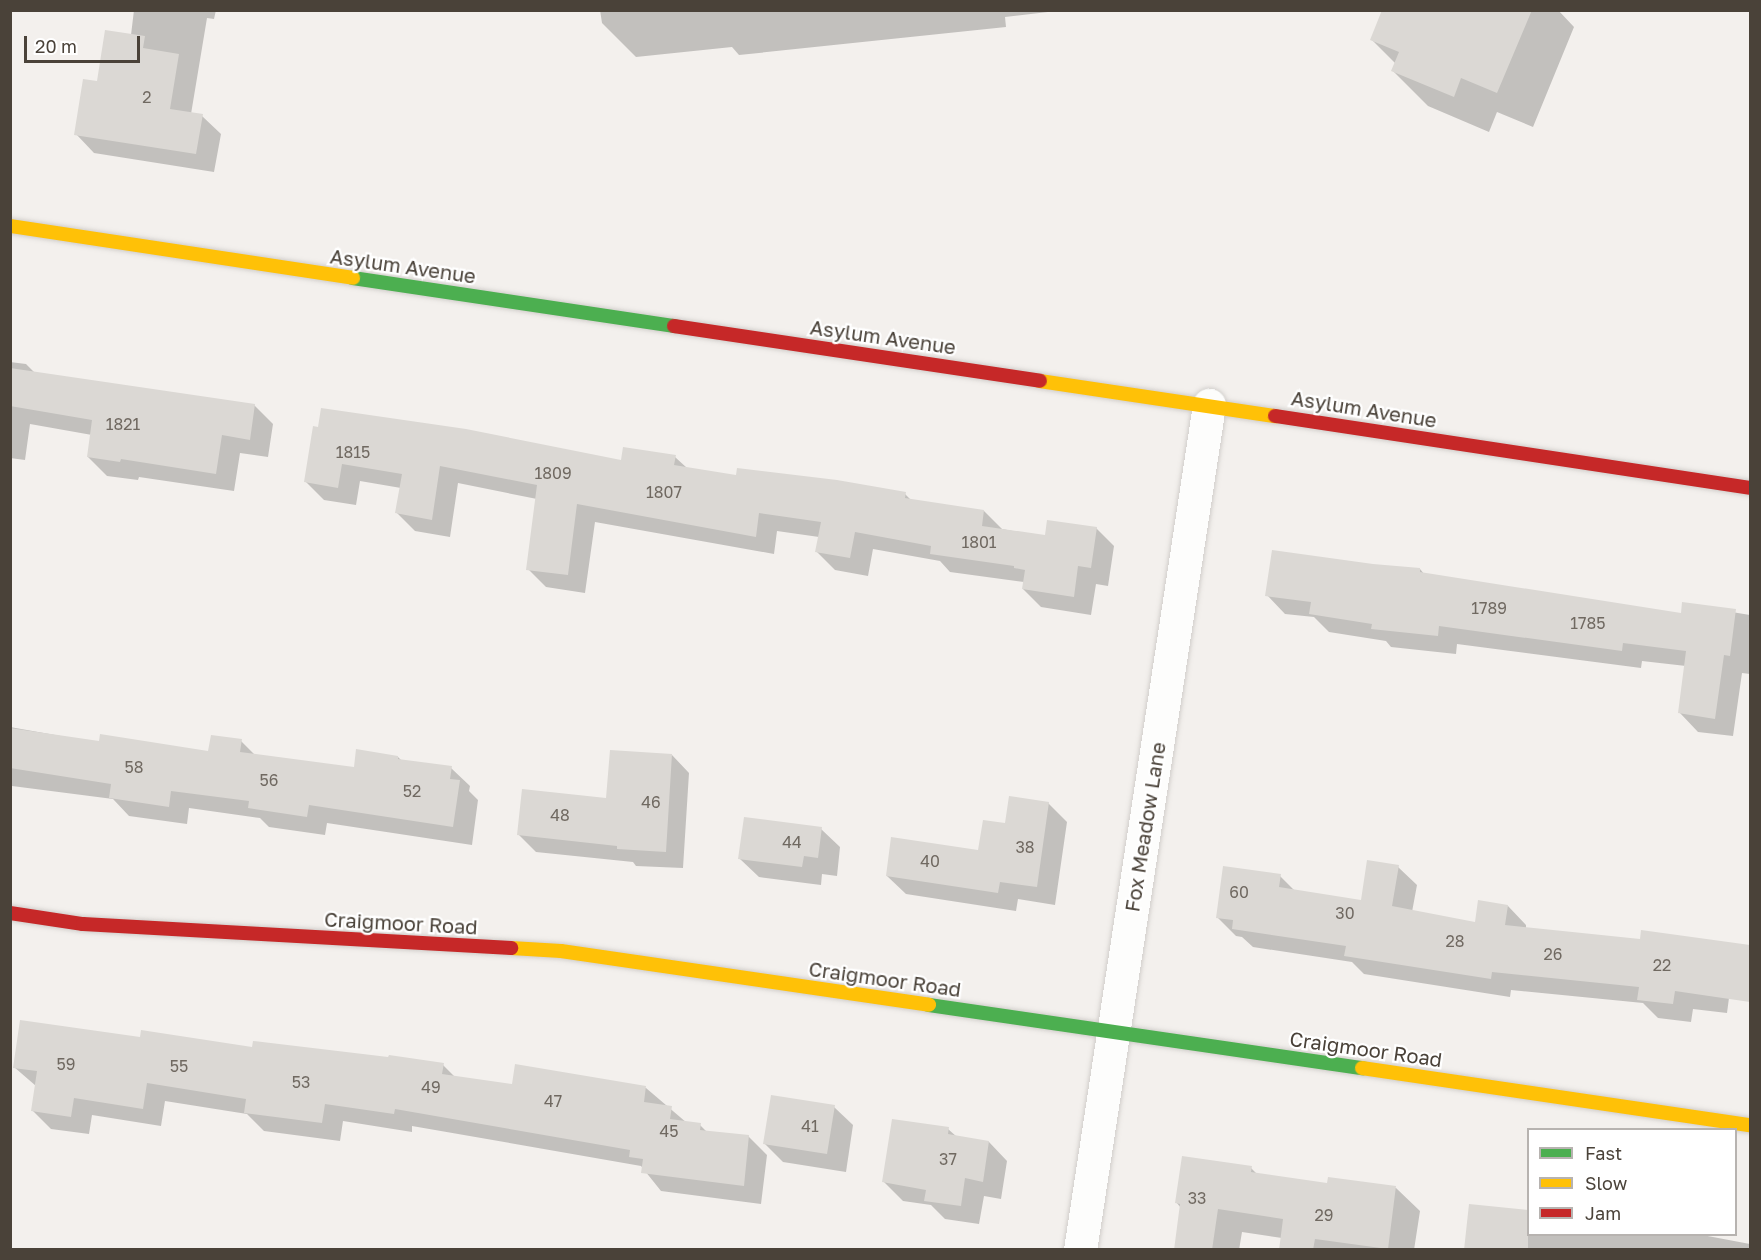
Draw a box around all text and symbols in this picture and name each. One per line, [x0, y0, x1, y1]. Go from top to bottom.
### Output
scale bar [27, 24, 142, 62]
text: 20 m [35, 35, 77, 57]
house number: 2 [142, 87, 152, 107]
street label: Asylum Avenue [329, 244, 477, 288]
street label: Asylum Avenue [809, 315, 957, 359]
street label: Asylum Avenue [1290, 386, 1438, 432]
house number: 1821 [106, 414, 140, 434]
house number: 1815 [336, 442, 370, 462]
house number: 1809 [534, 463, 572, 483]
house number: 1807 [646, 482, 682, 502]
house number: 1801 [961, 532, 997, 552]
house number: 1789 [1471, 598, 1507, 618]
house number: 1785 [1570, 613, 1606, 633]
street label: Fox Meadow Lane [1120, 740, 1170, 914]
house number: 58 [124, 757, 144, 777]
house number: 56 [260, 770, 278, 790]
house number: 52 [403, 781, 421, 801]
house number: 46 [641, 792, 661, 812]
house number: 48 [550, 805, 570, 825]
house number: 44 [782, 832, 802, 852]
house number: 38 [1015, 837, 1035, 857]
house number: 40 [920, 851, 940, 871]
house number: 60 [1229, 882, 1249, 902]
house number: 30 [1335, 903, 1355, 923]
street label: Craigmoor Road [324, 907, 478, 939]
house number: 28 [1445, 931, 1465, 951]
house number: 26 [1544, 944, 1562, 964]
house number: 22 [1653, 955, 1671, 975]
street label: Craigmoor Road [807, 956, 963, 1002]
street label: Craigmoor Road [1288, 1026, 1444, 1072]
house number: 59 [57, 1054, 75, 1074]
house number: 55 [170, 1056, 188, 1076]
house number: 53 [292, 1072, 310, 1092]
house number: 49 [421, 1077, 441, 1097]
house number: 47 [544, 1091, 562, 1111]
house number: 41 [801, 1116, 819, 1136]
house number: 45 [659, 1121, 679, 1141]
legend [1527, 1128, 1737, 1236]
text: Fast [1585, 1142, 1622, 1164]
house number: 37 [939, 1149, 957, 1169]
text: Slow [1585, 1172, 1627, 1194]
house number: 33 [1188, 1188, 1206, 1208]
text: Jam [1585, 1202, 1621, 1224]
house number: 29 [1315, 1205, 1333, 1225]

